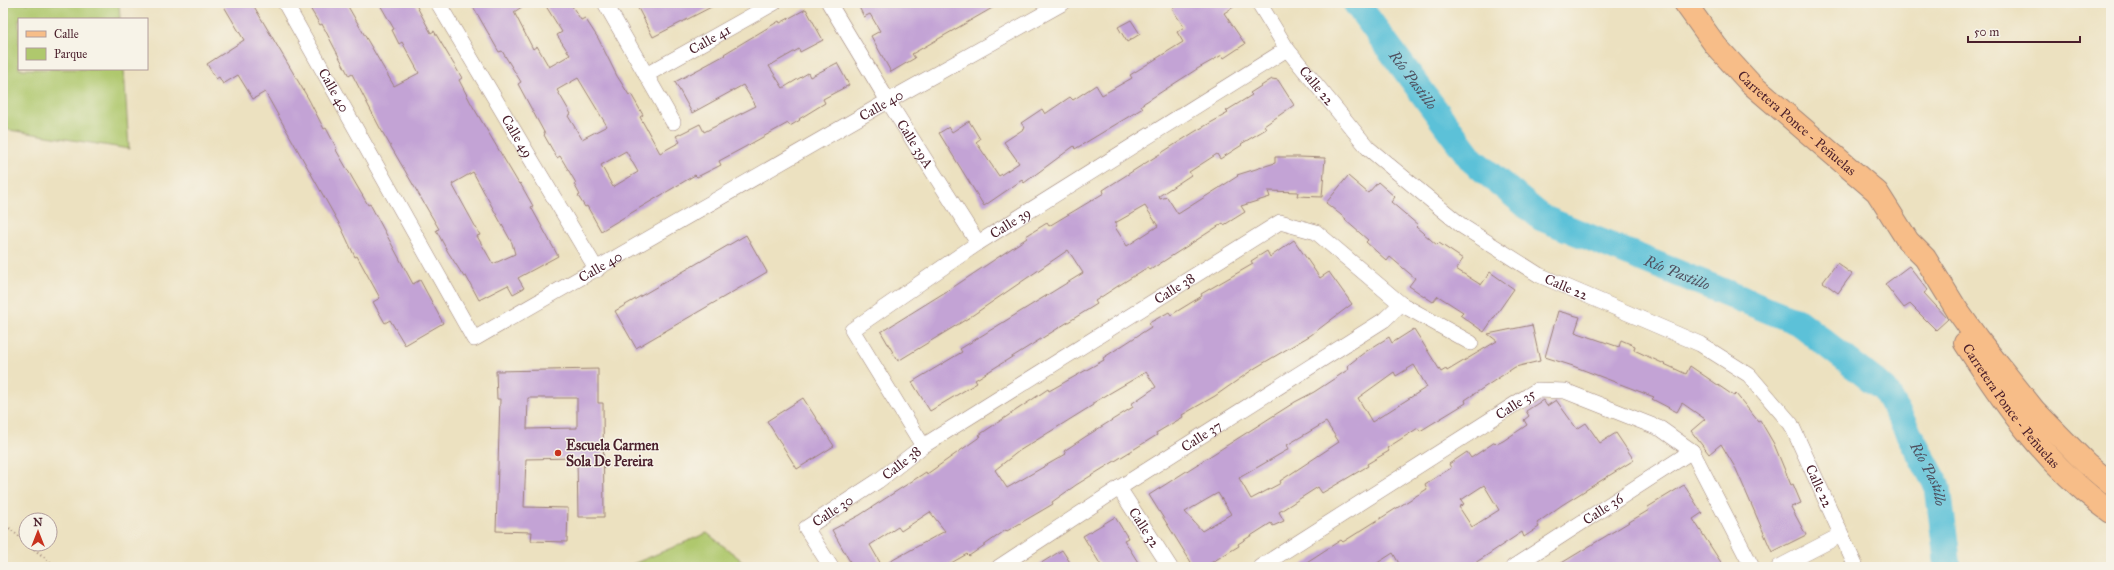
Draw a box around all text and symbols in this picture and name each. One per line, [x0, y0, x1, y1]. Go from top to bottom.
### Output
legend [18, 18, 148, 70]
scale bar [1968, 18, 2080, 44]
street label: Calle 41 [686, 20, 734, 58]
text: 50 m [1974, 25, 1999, 39]
text: Calle [54, 27, 79, 41]
water label: Río Pastillo [1385, 46, 1441, 113]
text: Parque [54, 47, 87, 62]
street label: Calle 22 [1296, 62, 1338, 109]
street label: Calle 40 [315, 65, 353, 115]
street label: Carretera Ponce - Peñuelas [1734, 67, 1860, 179]
street label: Calle 40 [856, 86, 906, 124]
street label: Calle 49 [498, 112, 537, 161]
street label: Calle 39A [893, 116, 937, 172]
street label: Calle 39 [987, 204, 1034, 242]
street label: Calle 40 [575, 247, 625, 286]
water label: Río Pastillo [1641, 251, 1713, 294]
street label: Calle 38 [1151, 269, 1198, 307]
street label: Calle 22 [1542, 270, 1591, 304]
street label: Carretera Ponce - Peñuelas [1959, 340, 2064, 472]
street label: Calle 35 [1492, 385, 1539, 423]
street label: Calle 37 [1178, 417, 1225, 455]
place label: Escuela Carmen Sola De Pereira [566, 437, 659, 470]
water label: Río Pastillo [1906, 438, 1949, 507]
street label: Calle 38 [878, 442, 924, 483]
marker: Escuela Carmen Sola De Pereira [553, 448, 563, 458]
street label: Calle 22 [1802, 462, 1836, 510]
street label: Calle 36 [1579, 489, 1627, 528]
street label: Calle 30 [809, 491, 856, 530]
street label: Calle 32 [1125, 504, 1164, 551]
north arrow [18, 512, 58, 552]
text: N [33, 516, 43, 529]

